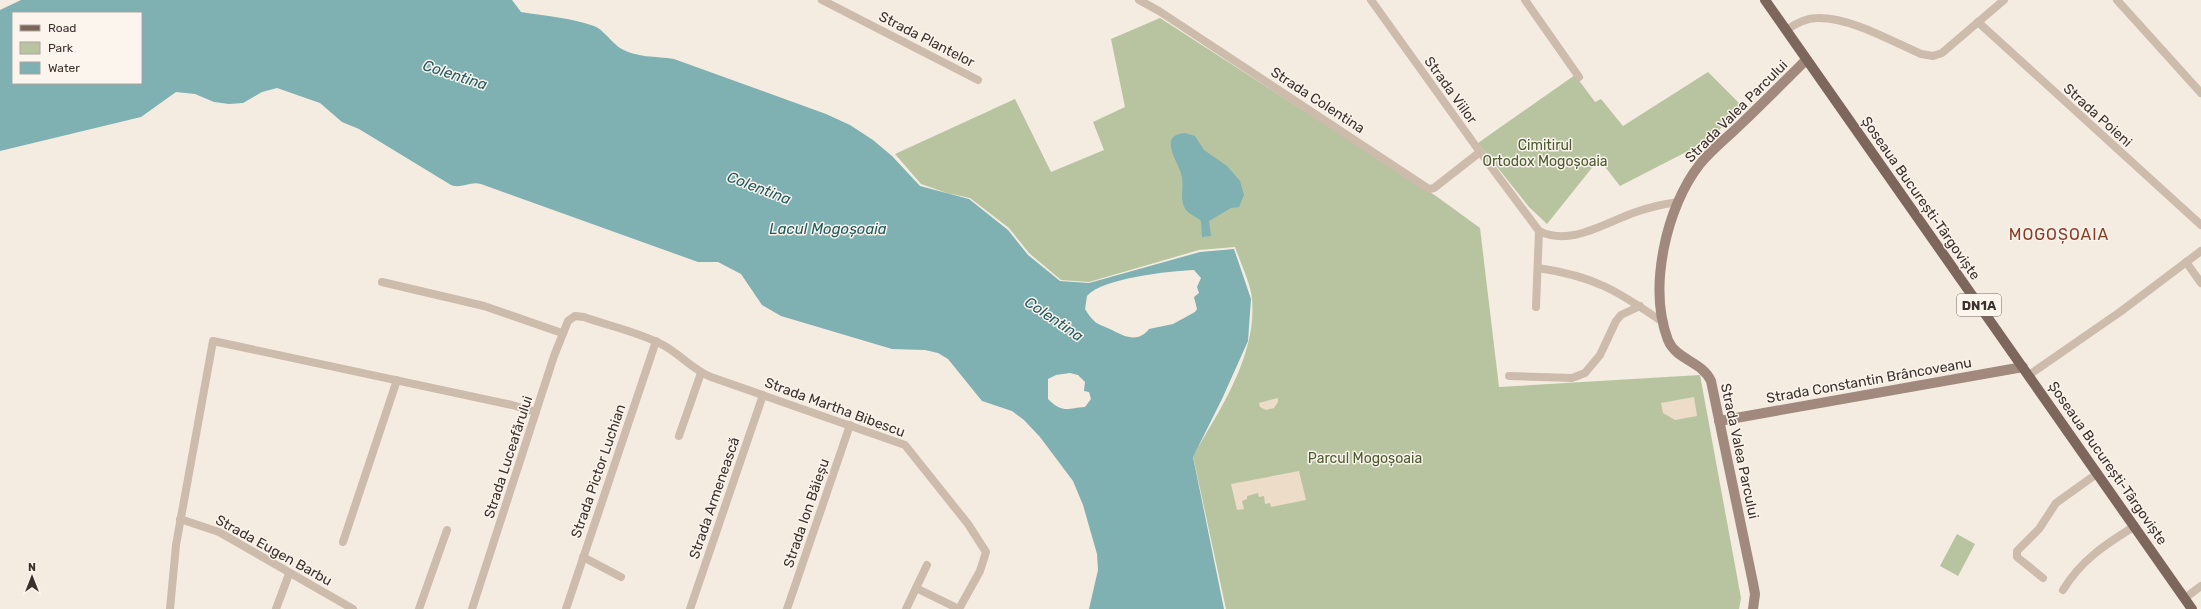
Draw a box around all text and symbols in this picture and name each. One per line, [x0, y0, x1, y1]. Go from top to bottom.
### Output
street label: Strada Plantelor [876, 8, 978, 71]
legend [12, 12, 142, 84]
text: Road [48, 21, 76, 35]
text: Park [48, 41, 74, 55]
street label: Strada Viilor [1421, 53, 1481, 128]
water label: Colentina [420, 56, 490, 94]
street label: Strada Valea Parcului [1682, 57, 1791, 166]
text: Water [48, 61, 80, 75]
street label: Strada Colentina [1268, 64, 1368, 137]
street label: Strada Poieni [2060, 80, 2136, 151]
street label: Șoseaua București-Târgoviște [1858, 113, 1984, 283]
park label: Cimitirul Ortodox Mogoșoaia [1482, 137, 1608, 170]
water label: Colentina [725, 168, 794, 208]
water label: Lacul Mogoșoaia [769, 220, 887, 238]
district label: MOGOȘOAIA [2009, 225, 2109, 244]
water label: Colentina [1021, 293, 1087, 345]
road number: DN1A [1957, 294, 2001, 316]
street label: Strada Constantin Brâncoveanu [1765, 354, 1973, 407]
street label: Strada Martha Bibescu [762, 374, 907, 441]
street label: Șoseaua București-Târgoviște [2045, 378, 2171, 548]
street label: Strada Valea Parcului [1717, 382, 1762, 520]
street label: Strada Luceafărului [481, 394, 536, 521]
street label: Strada Pictor Luchian [568, 402, 629, 540]
street label: Strada Armenească [686, 435, 743, 561]
park label: Parcul Mogoșoaia [1308, 450, 1422, 467]
street label: Strada Ion Băieșu [780, 456, 833, 570]
street label: Strada Eugen Barbu [212, 511, 335, 590]
north arrow [12, 557, 52, 597]
text: N [28, 561, 36, 574]

